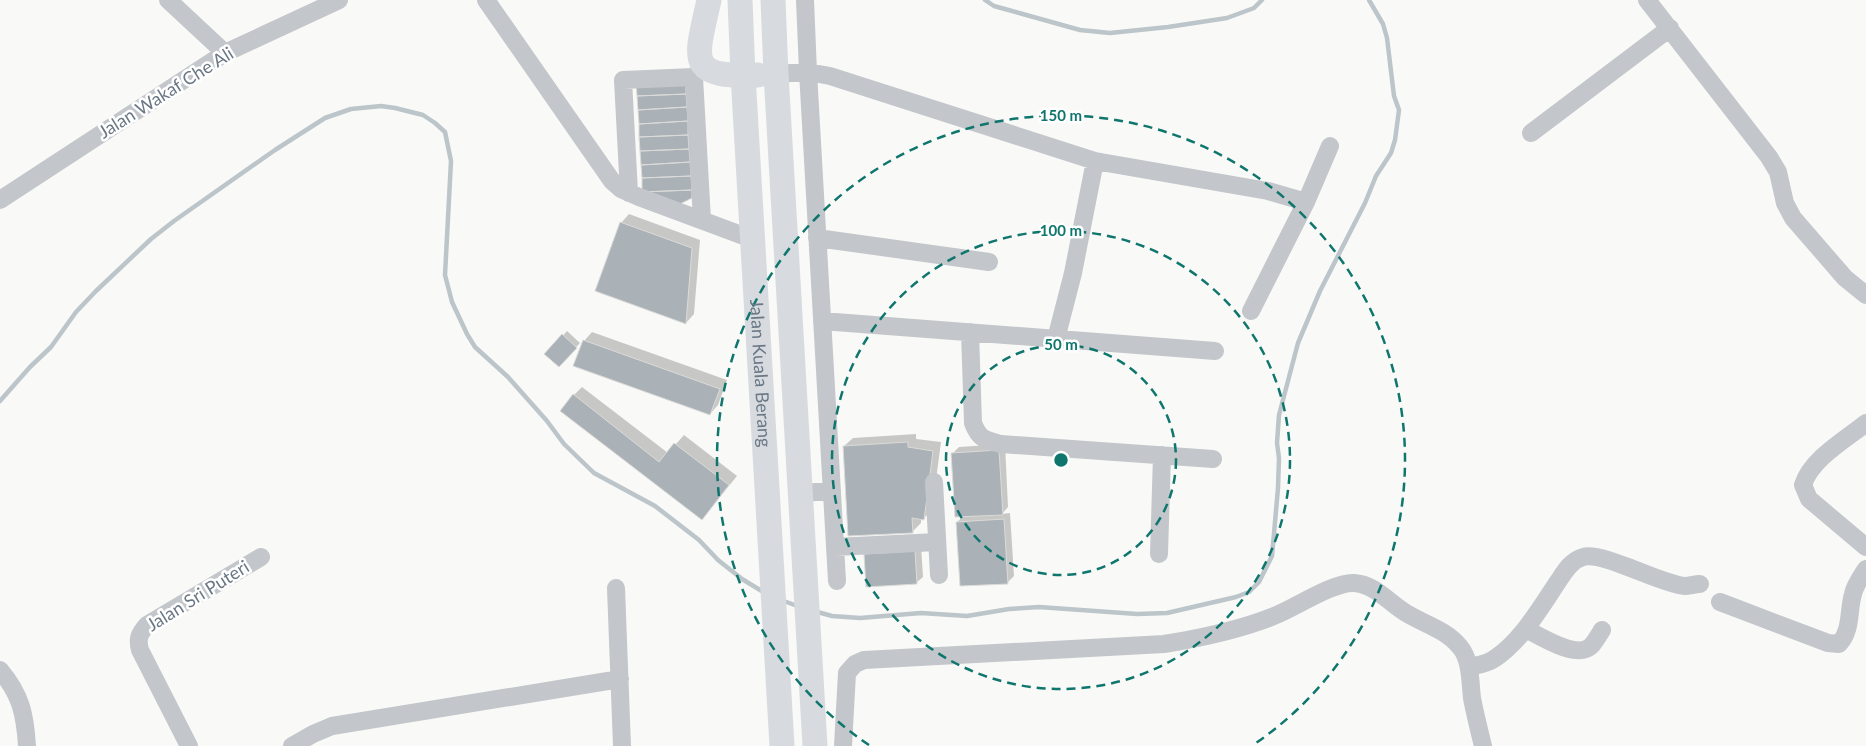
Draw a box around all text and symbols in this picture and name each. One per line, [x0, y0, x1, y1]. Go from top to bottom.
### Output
street label: Jalan Wakaf Che Ali [94, 42, 237, 143]
text: 150 m [1040, 106, 1082, 124]
text: 100 m [1040, 221, 1082, 239]
street label: Jalan Kuala Berang [746, 299, 777, 448]
text: 50 m [1044, 335, 1078, 353]
centre of rings [1052, 451, 1070, 469]
street label: Jalan Sri Puteri [142, 555, 253, 635]

